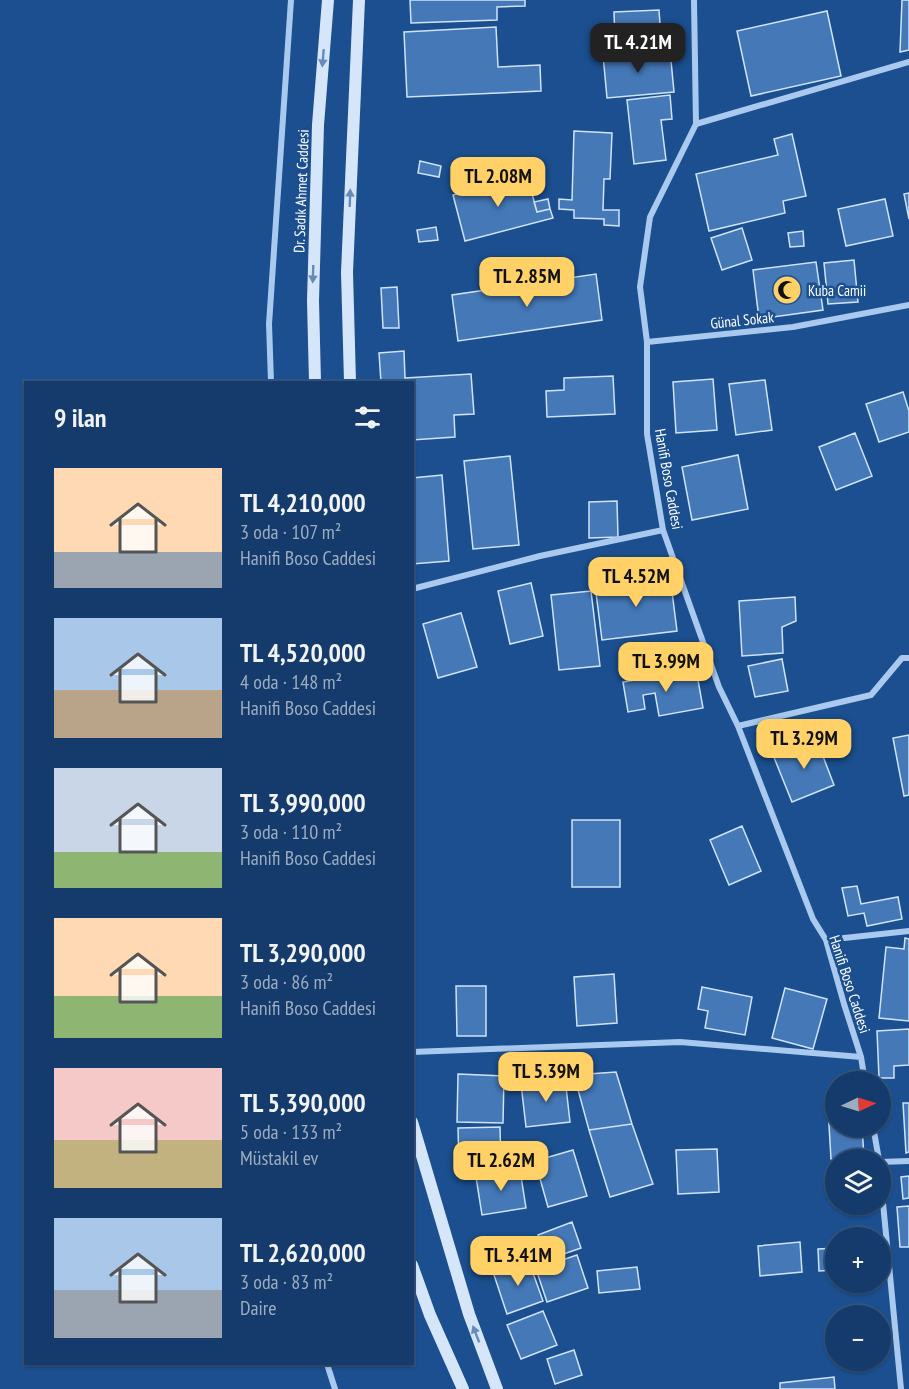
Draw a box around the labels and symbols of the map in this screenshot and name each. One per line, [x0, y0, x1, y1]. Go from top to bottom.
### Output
pin: TL 4.21M [576, 23, 700, 74]
one-way arrow [318, 49, 328, 68]
street label: Dr. Sadık Ahmet Caddesi [289, 129, 313, 253]
pin: TL 2.08M [436, 157, 560, 208]
one-way arrow [345, 189, 355, 208]
pin: TL 2.85M [465, 257, 589, 308]
one-way arrow [309, 265, 318, 284]
mosque icon: Kuba Camii [771, 274, 803, 306]
place label: Kuba Camii [808, 281, 866, 300]
street label: Günal Sokak [709, 307, 775, 333]
street label: Hanifi Boso Caddesi [651, 427, 687, 531]
pin: TL 4.52M [574, 557, 698, 608]
pin: TL 3.99M [604, 642, 728, 693]
pin: TL 3.29M [742, 719, 866, 770]
street label: Hanifi Boso Caddesi [825, 933, 875, 1035]
pin: TL 5.39M [484, 1052, 608, 1103]
north arrow [825, 1071, 891, 1137]
pin: TL 2.62M [439, 1141, 563, 1192]
pin: TL 3.41M [456, 1236, 580, 1287]
one-way arrow [471, 1325, 481, 1343]

